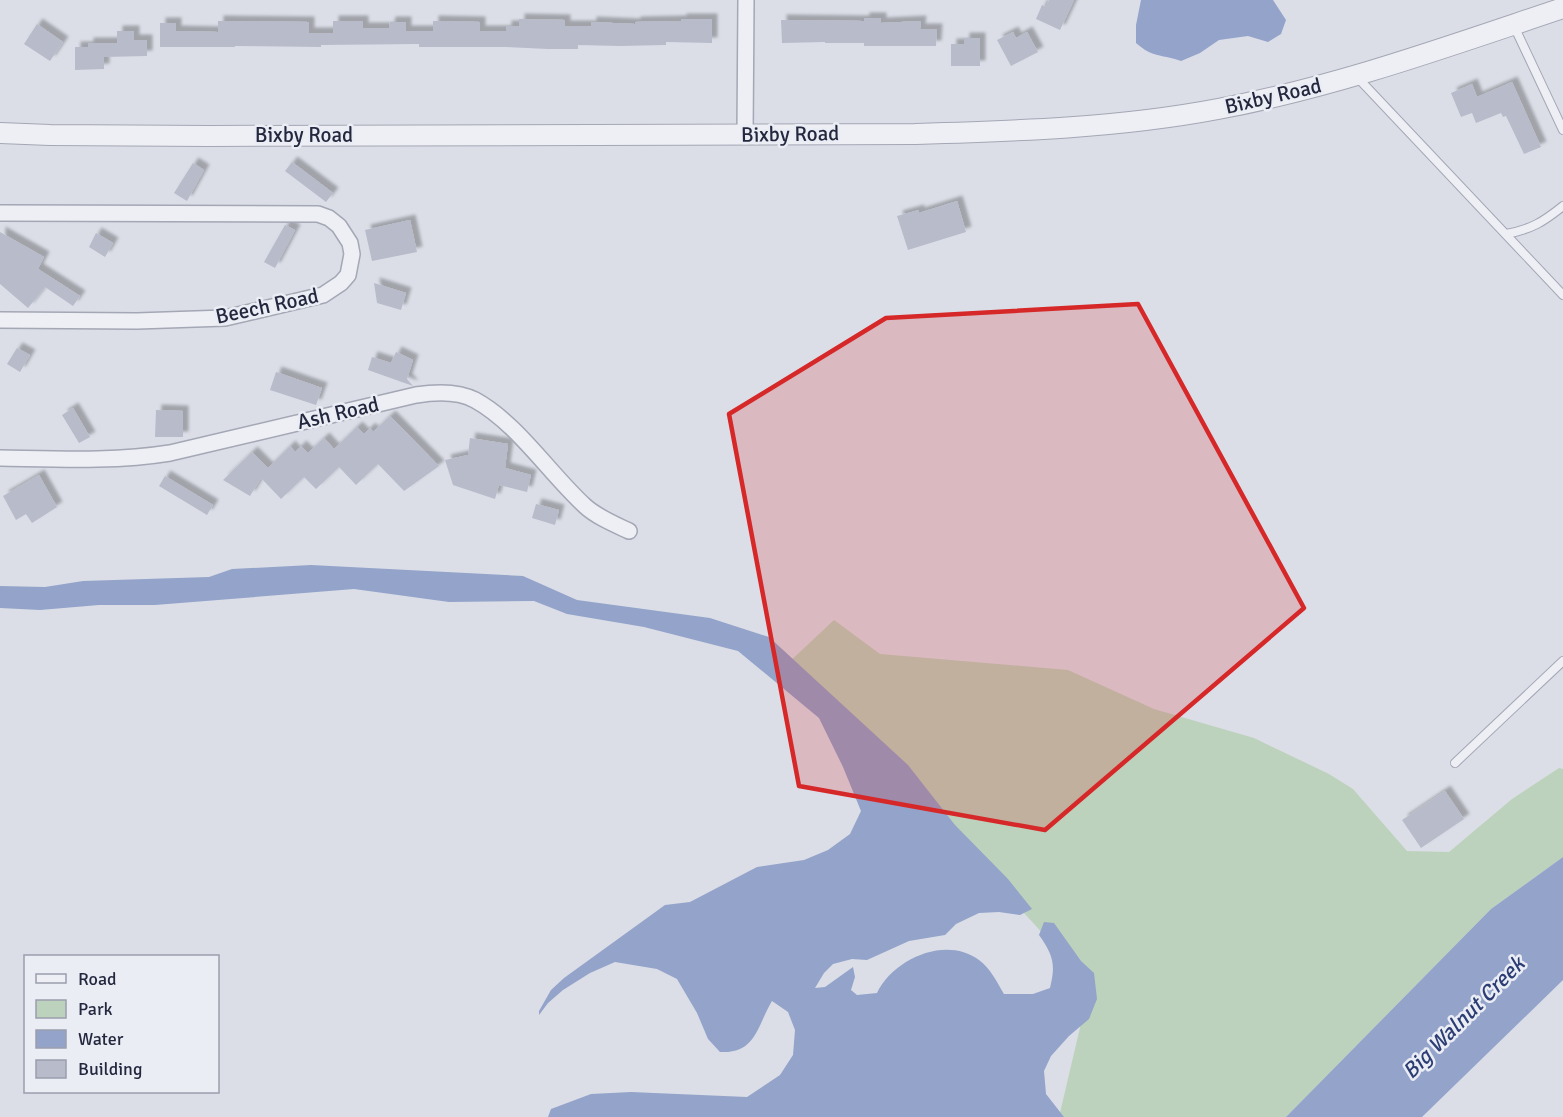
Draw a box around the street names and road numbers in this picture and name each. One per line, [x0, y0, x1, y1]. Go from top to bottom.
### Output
street label: Bixby Road [1222, 72, 1324, 120]
street label: Bixby Road [741, 120, 839, 148]
street label: Bixby Road [255, 122, 353, 148]
street label: Beech Road [213, 282, 321, 330]
street label: Ash Road [295, 391, 381, 435]

